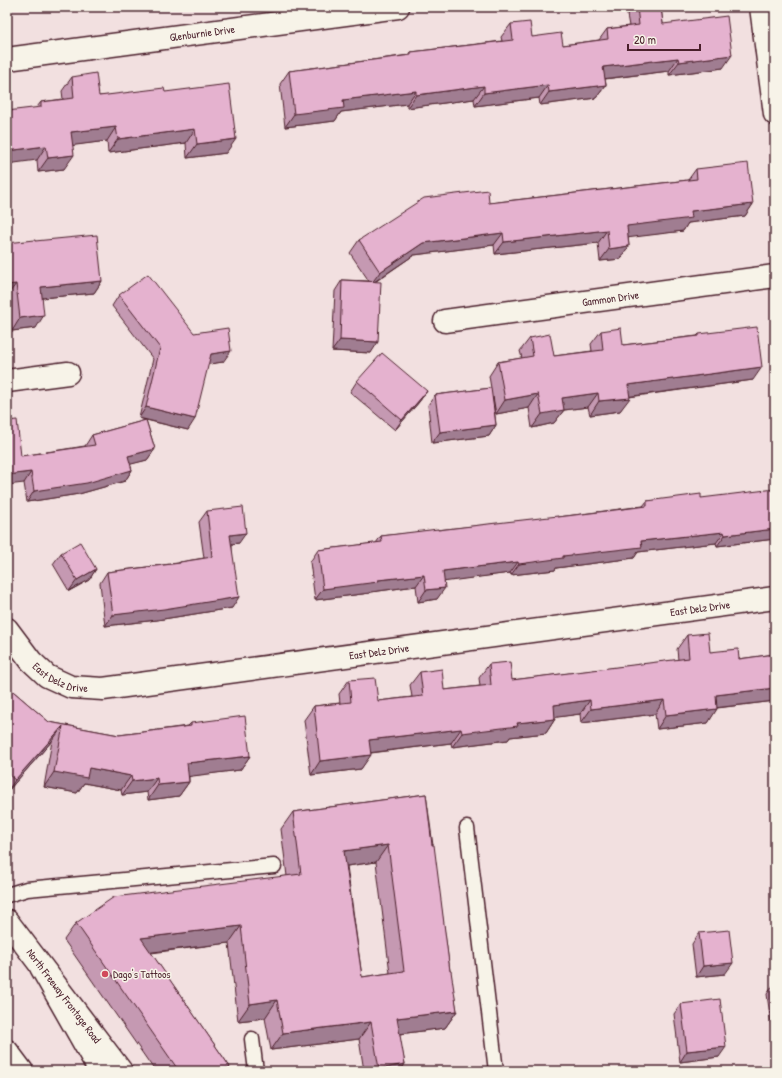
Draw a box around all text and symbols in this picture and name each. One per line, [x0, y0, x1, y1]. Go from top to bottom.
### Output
street label: Glenburnie Drive [169, 22, 236, 44]
scale bar [628, 26, 700, 52]
text: 20 m [634, 31, 656, 48]
street label: Gammon Drive [581, 288, 640, 309]
street label: East Delz Drive [669, 597, 732, 619]
street label: East Delz Drive [348, 641, 411, 663]
street label: East Delz Drive [30, 659, 89, 695]
street label: North Freeway Frontage Road [24, 946, 105, 1046]
place label: Dago's Tattoos [113, 967, 171, 981]
marker: Dago's Tattoos [100, 969, 110, 979]

